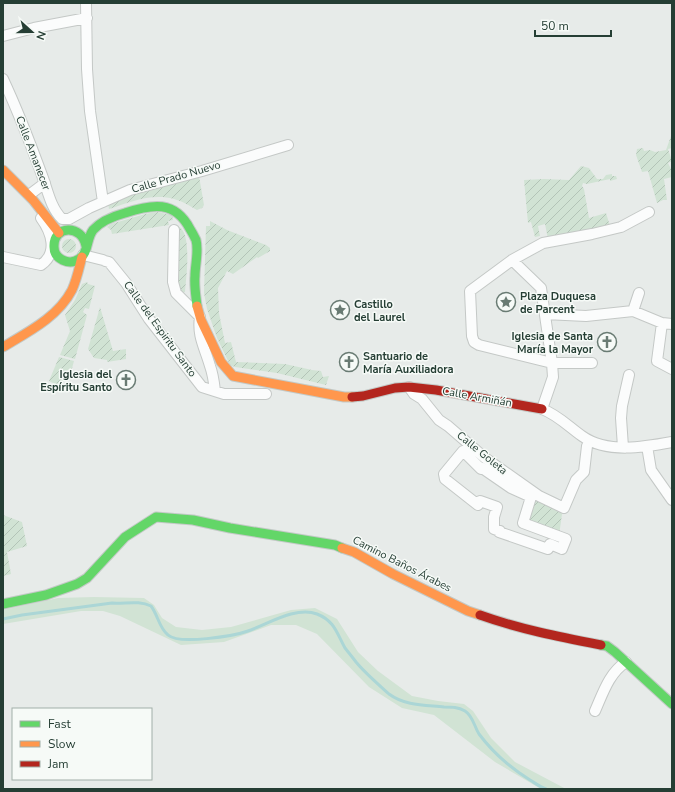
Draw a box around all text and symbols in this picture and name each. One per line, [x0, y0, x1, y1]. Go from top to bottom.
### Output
north arrow [12, 12, 52, 52]
scale bar [535, 12, 611, 38]
text: 50 m [541, 18, 569, 34]
text: N [32, 29, 49, 42]
street label: Calle Amanecer [12, 114, 54, 192]
street label: Calle Prado Nuevo [130, 157, 222, 197]
street label: Calle del Espiritu Santo [120, 278, 200, 380]
place label: Plaza Duquesa de Parcent [520, 289, 596, 317]
place icon: Plaza Duquesa de Parcent [495, 291, 517, 313]
place label: Castillo del Laurel [354, 297, 406, 325]
place icon: Castillo del Laurel [329, 299, 351, 321]
place label: Iglesia de Santa María la Mayor [512, 329, 594, 357]
church icon: Iglesia de Santa María la Mayor [596, 331, 618, 353]
place label: Santuario de María Auxiliadora [363, 349, 454, 377]
church icon: Santuario de María Auxiliadora [338, 351, 360, 373]
place label: Iglesia del Espíritu Santo [40, 367, 112, 395]
church icon: Iglesia del Espíritu Santo [115, 369, 137, 391]
street label: Calle Armiñán [441, 383, 513, 411]
street label: Calle Goleta [454, 428, 511, 478]
street label: Camino Baños Árabes [350, 532, 455, 595]
legend [12, 708, 152, 780]
text: Fast [48, 716, 71, 732]
text: Slow [48, 736, 76, 752]
text: Jam [47, 756, 69, 772]

